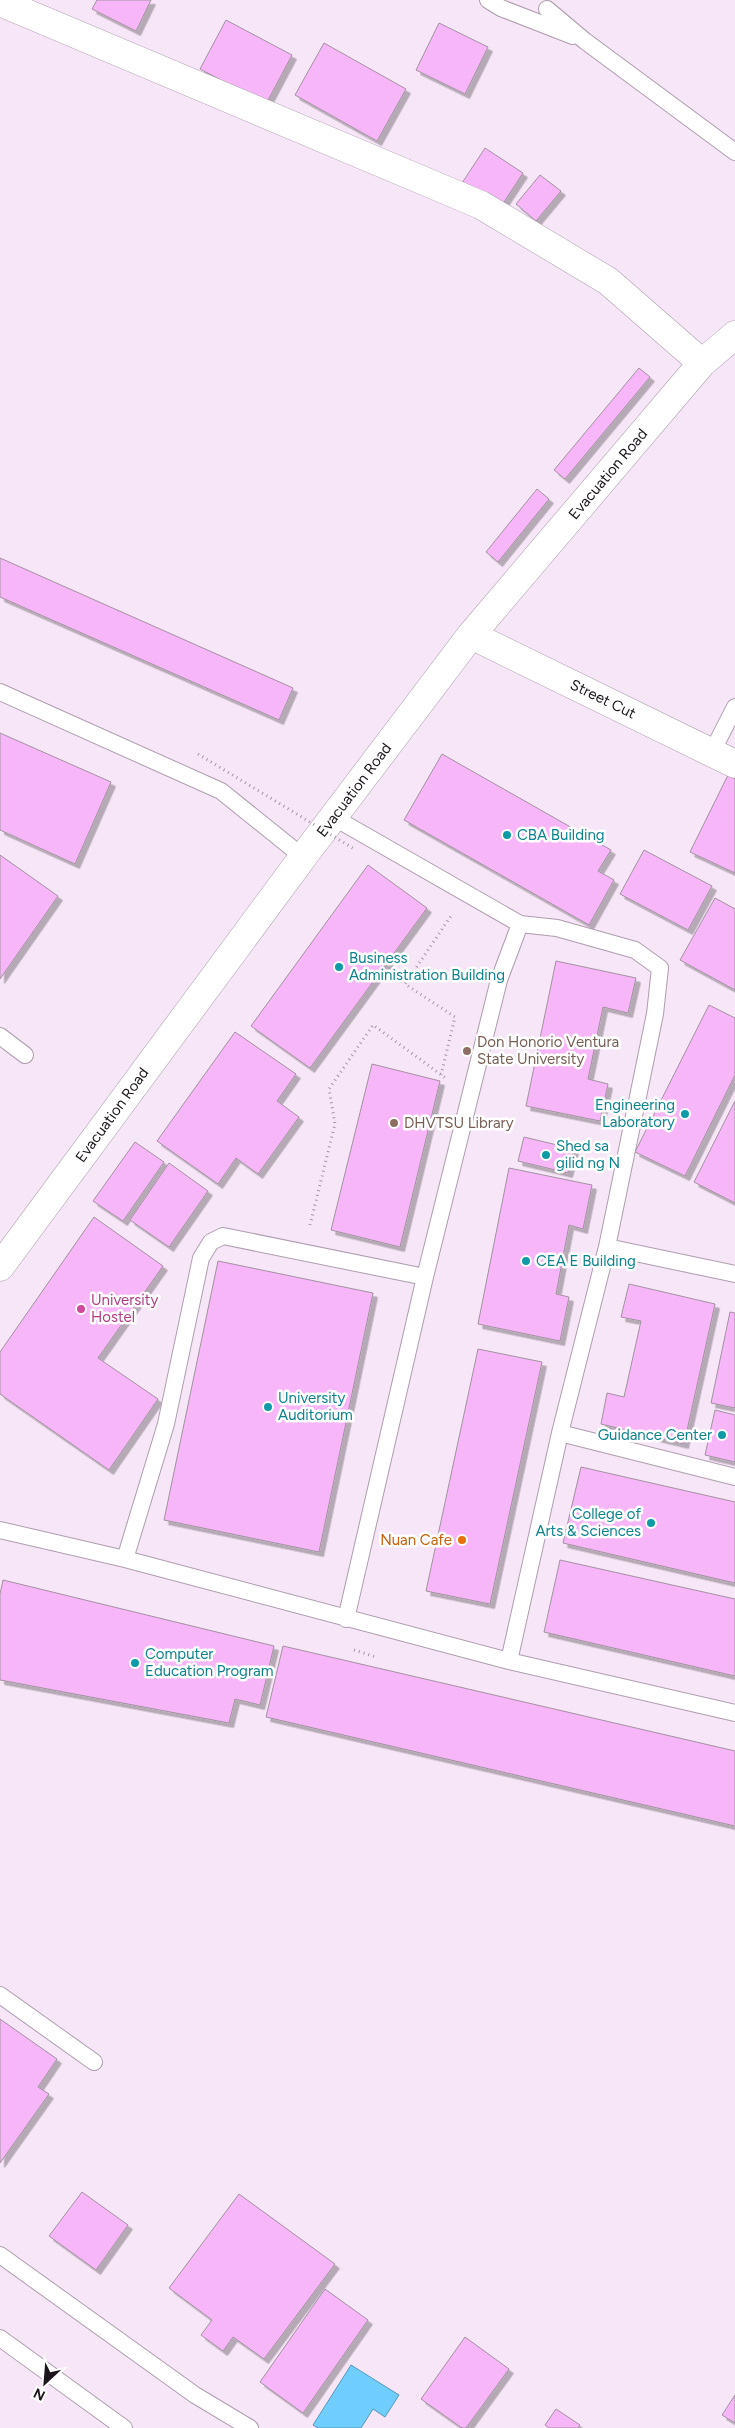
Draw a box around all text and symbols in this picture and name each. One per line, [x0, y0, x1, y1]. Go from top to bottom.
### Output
street label: Evacuation Road [565, 425, 651, 523]
street label: Street Cut [567, 675, 639, 723]
street label: Evacuation Road [313, 740, 395, 840]
place label: CBA Building [517, 826, 605, 844]
marker: CBA Building [501, 829, 513, 841]
place label: Business Administration Building [349, 949, 505, 984]
marker: Business Administration Building [333, 961, 345, 973]
place label: Don Honorio Ventura State University [477, 1033, 619, 1068]
marker: Don Honorio Ventura State University [461, 1045, 473, 1057]
street label: Evacuation Road [72, 1064, 152, 1166]
place label: Engineering Laboratory [595, 1096, 675, 1131]
marker: Engineering Laboratory [679, 1108, 691, 1120]
place label: DHVTSU Library [404, 1114, 514, 1132]
marker: DHVTSU Library [388, 1117, 400, 1129]
place label: Shed sa gilid ng N [556, 1137, 620, 1172]
marker: Shed sa gilid ng N [540, 1149, 552, 1161]
place label: CEA E Building [536, 1252, 636, 1270]
marker: CEA E Building [520, 1255, 532, 1267]
place label: University Hostel [91, 1291, 158, 1326]
marker: University Hostel [75, 1303, 87, 1315]
place label: University Auditorium [278, 1389, 353, 1424]
marker: University Auditorium [262, 1401, 274, 1413]
place label: Guidance Center [598, 1426, 712, 1444]
marker: Guidance Center [716, 1429, 728, 1441]
place label: College of Arts & Sciences [535, 1505, 641, 1540]
marker: College of Arts & Sciences [645, 1517, 657, 1529]
place label: Nuan Cafe [380, 1531, 452, 1549]
marker: Nuan Cafe [456, 1534, 468, 1546]
place label: Computer Education Program [145, 1645, 273, 1680]
marker: Computer Education Program [129, 1657, 141, 1669]
north arrow [20, 2358, 70, 2408]
text: N [31, 2384, 48, 2404]

